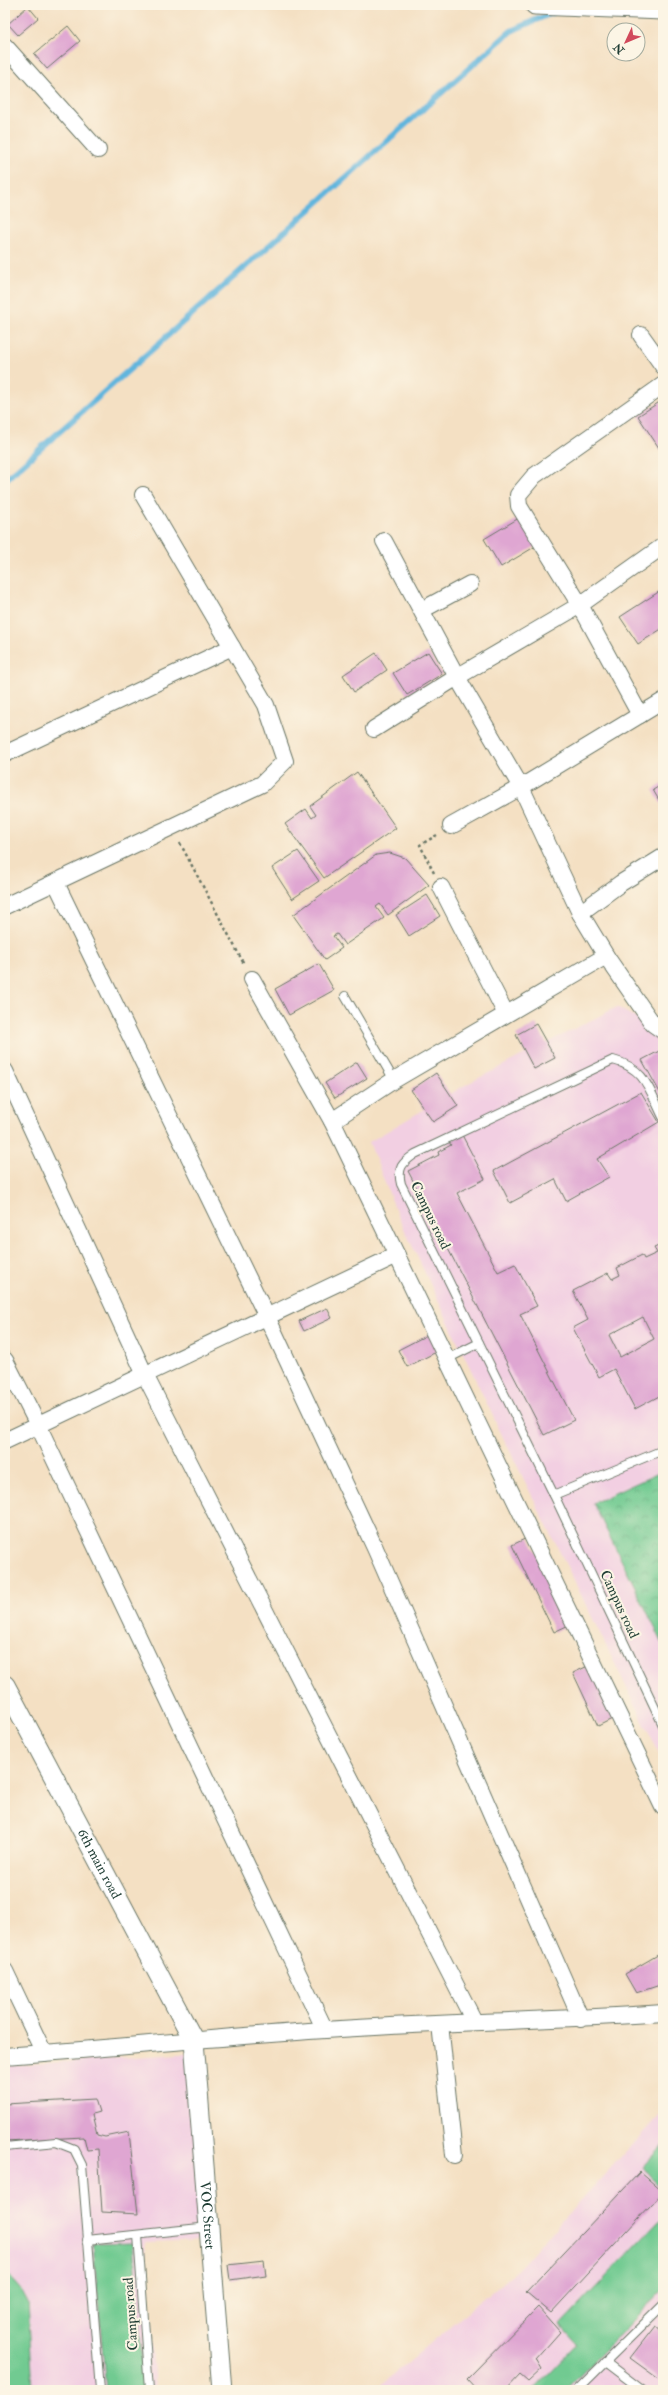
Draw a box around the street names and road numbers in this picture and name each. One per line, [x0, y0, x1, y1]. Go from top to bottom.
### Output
street label: Campus road [406, 1179, 454, 1252]
street label: Campus road [595, 1567, 643, 1642]
street label: 6th main road [74, 1826, 125, 1902]
street label: VOC Street [196, 2181, 219, 2250]
street label: Campus road [119, 2277, 143, 2351]

